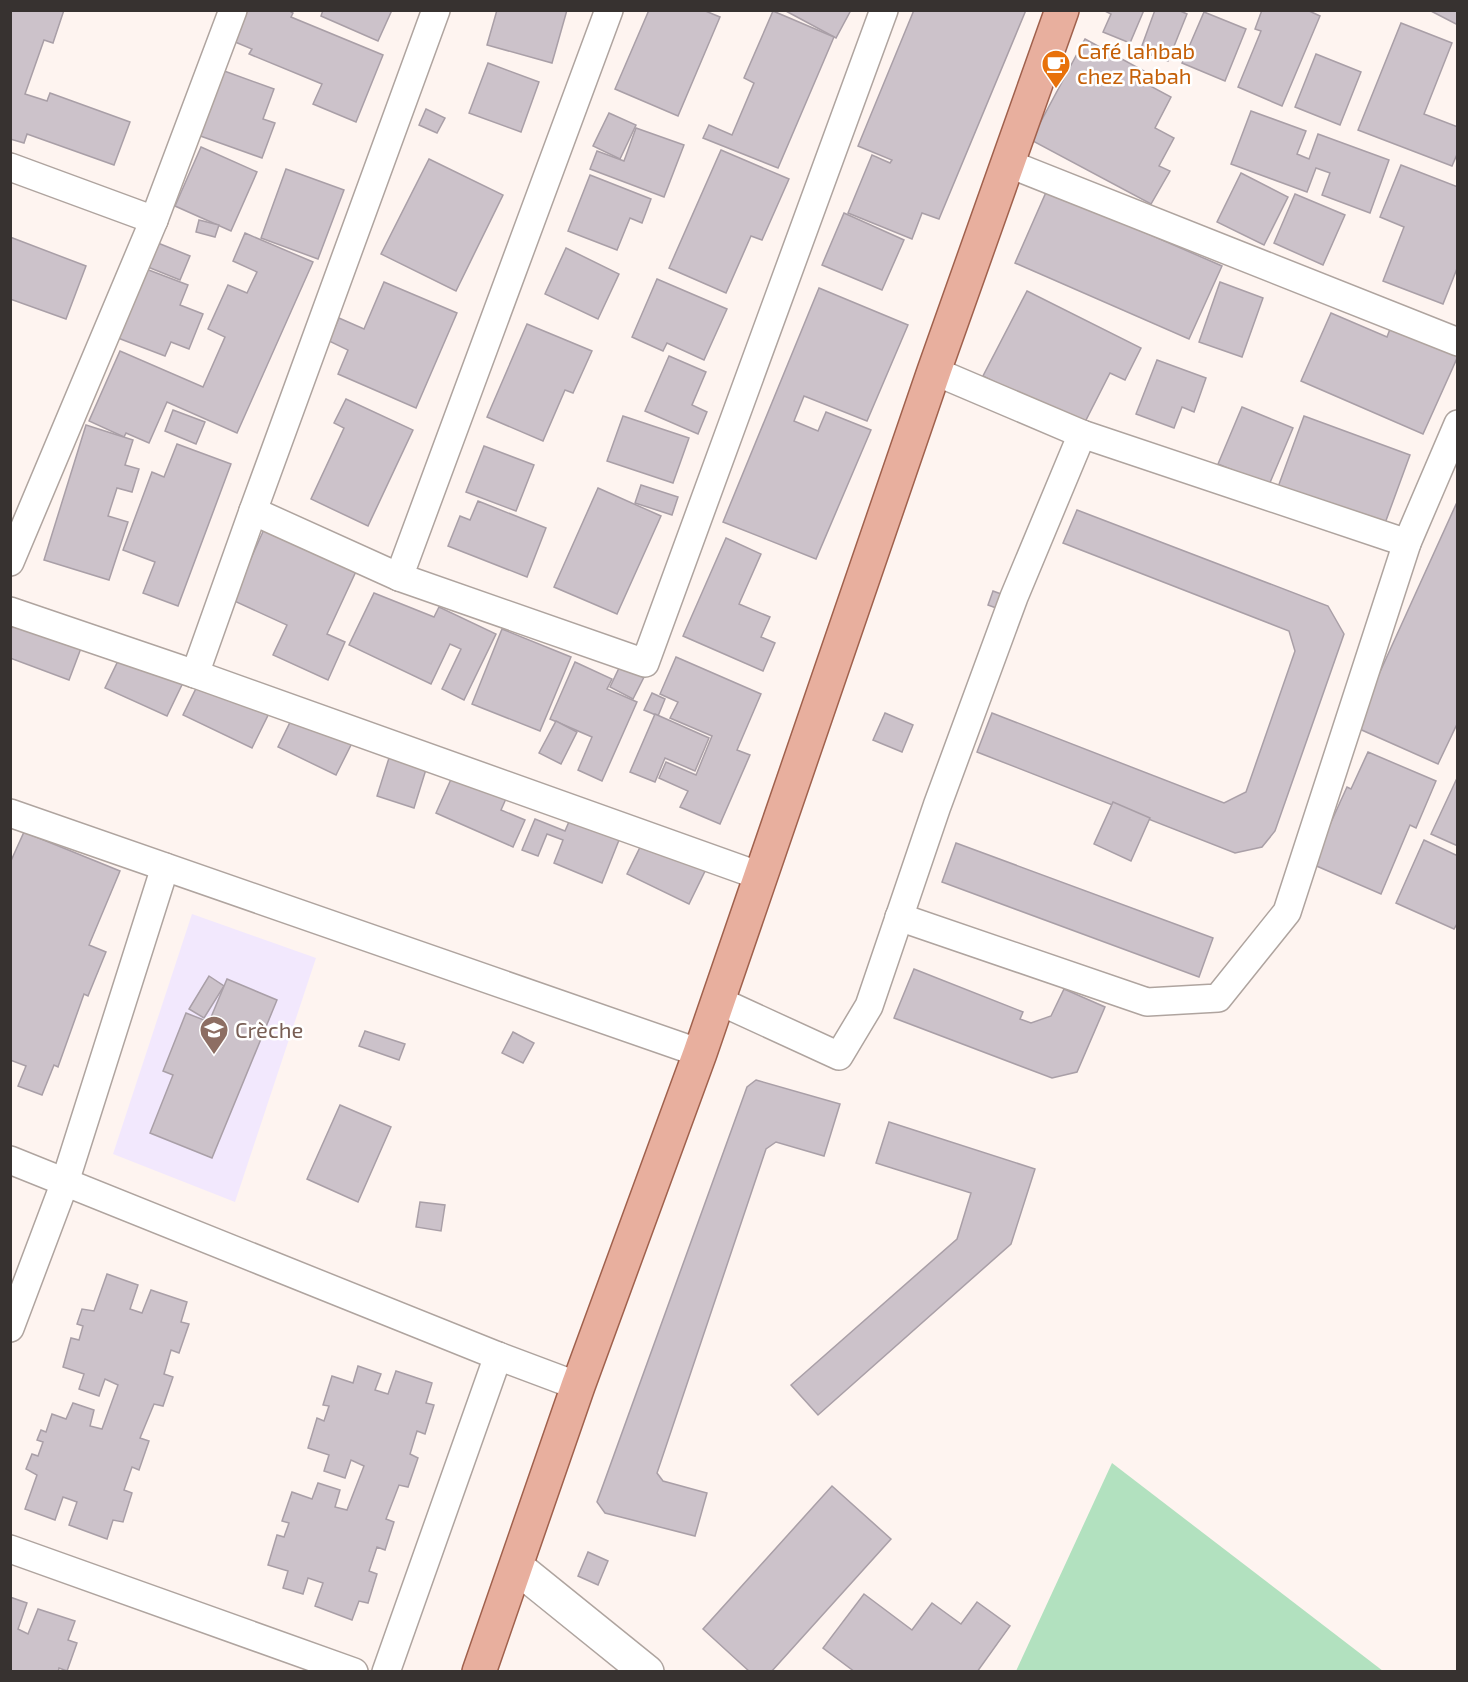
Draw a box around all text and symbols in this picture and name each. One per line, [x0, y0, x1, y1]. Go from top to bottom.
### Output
place label: Café lahbab chez Rabah [1077, 37, 1195, 88]
cafe icon: Café lahbab chez Rabah [1040, 48, 1072, 90]
school or university icon: Crèche [198, 1014, 230, 1056]
place label: Crèche [235, 1016, 303, 1042]

